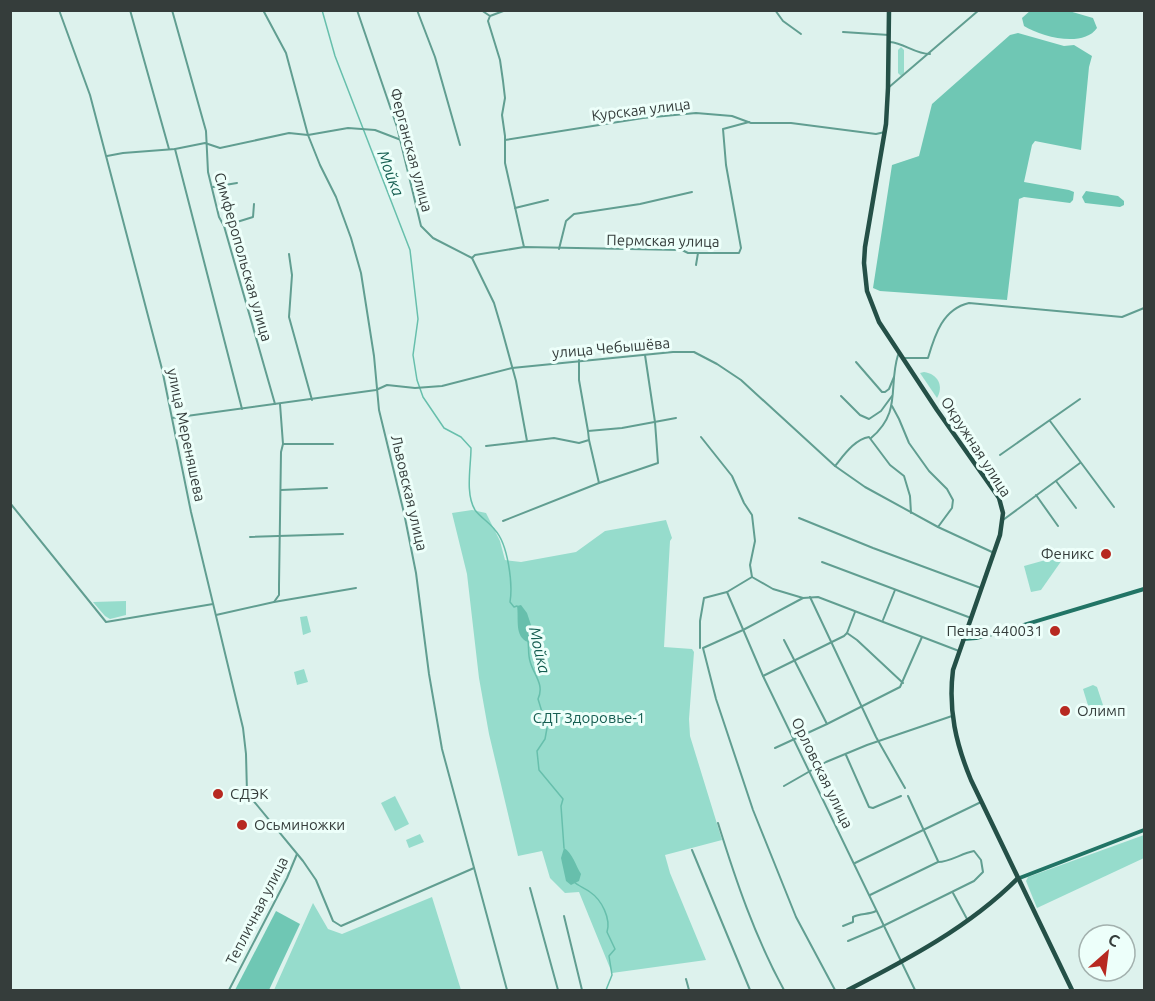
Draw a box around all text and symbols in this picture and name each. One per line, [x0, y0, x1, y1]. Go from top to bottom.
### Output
street label: Ферганская улица [387, 86, 436, 214]
street label: Курская улица [591, 95, 691, 124]
water label: Мойка [374, 148, 408, 199]
street label: Симферопольская улица [211, 170, 276, 343]
street label: Пермская улица [606, 231, 720, 250]
street label: улица Чебышёва [551, 334, 671, 361]
street label: улица Мереняшева [164, 367, 209, 503]
street label: Окружная улица [938, 394, 1015, 500]
street label: Львовская улица [388, 433, 431, 553]
place label: Феникс [1041, 545, 1094, 562]
marker: Феникс [1099, 547, 1113, 561]
place label: Пенза 440031 [947, 622, 1043, 639]
marker: Пенза 440031 [1048, 624, 1062, 638]
water label: Мойка [526, 625, 554, 675]
place label: Олимп [1077, 702, 1126, 719]
marker: Олимп [1058, 704, 1072, 718]
park label: СДТ Здоровье-1 [533, 709, 645, 726]
street label: Орловская улица [788, 715, 857, 831]
place label: СДЭК [230, 785, 268, 802]
marker: СДЭК [211, 787, 225, 801]
place label: Осьминожки [254, 816, 345, 833]
marker: Осьминожки [235, 818, 249, 832]
street label: Тепличная улица [222, 854, 291, 968]
north arrow [1077, 923, 1137, 983]
text: С [1105, 929, 1123, 950]

